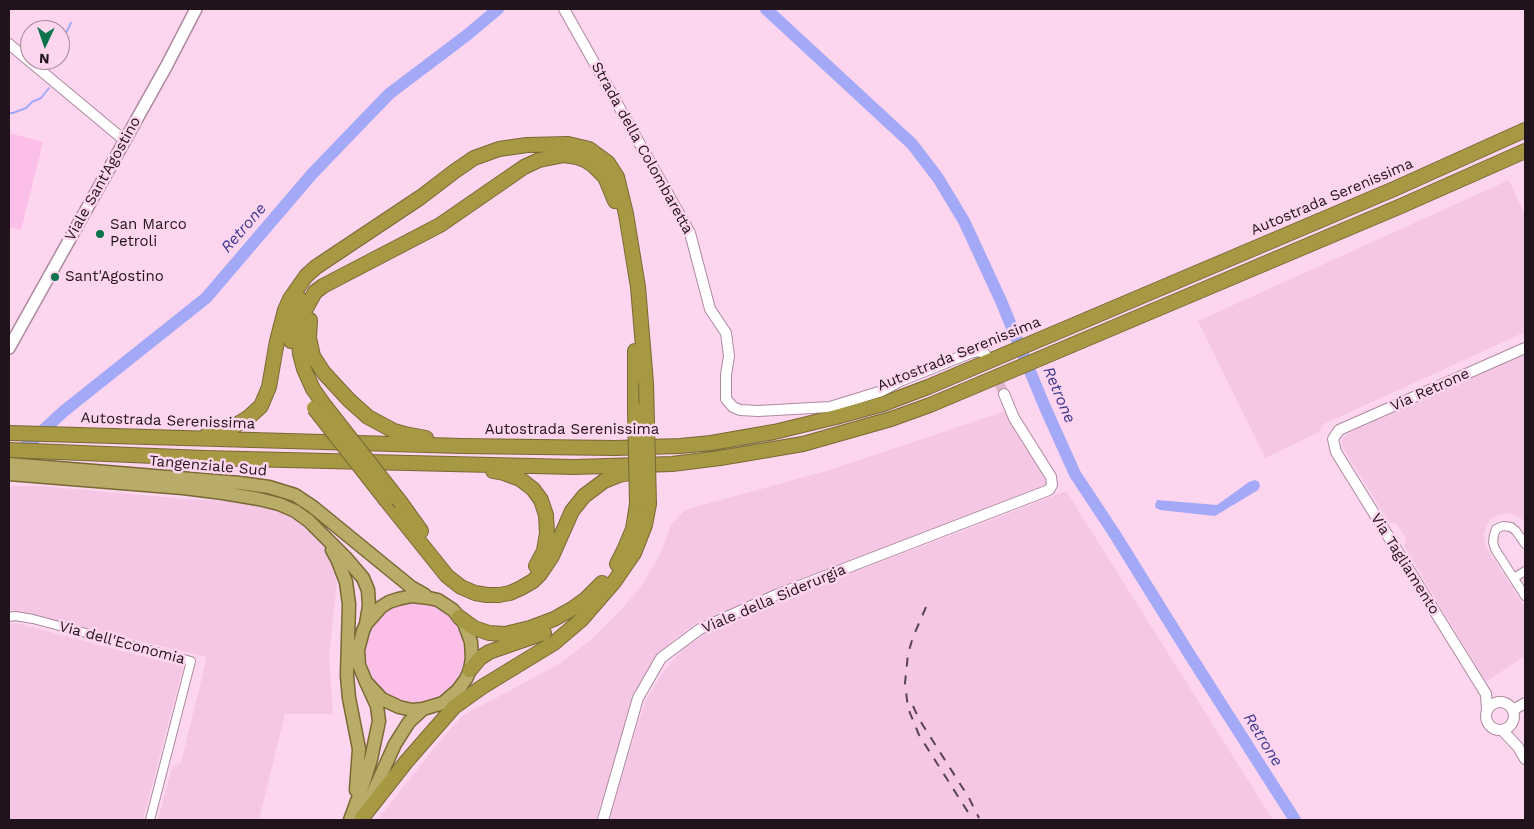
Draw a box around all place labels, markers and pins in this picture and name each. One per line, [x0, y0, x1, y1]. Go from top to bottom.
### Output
place label: San Marco Petroli [110, 216, 187, 251]
marker: San Marco Petroli [94, 228, 106, 240]
place label: Sant'Agostino [65, 268, 164, 286]
marker: Sant'Agostino [49, 271, 61, 283]

